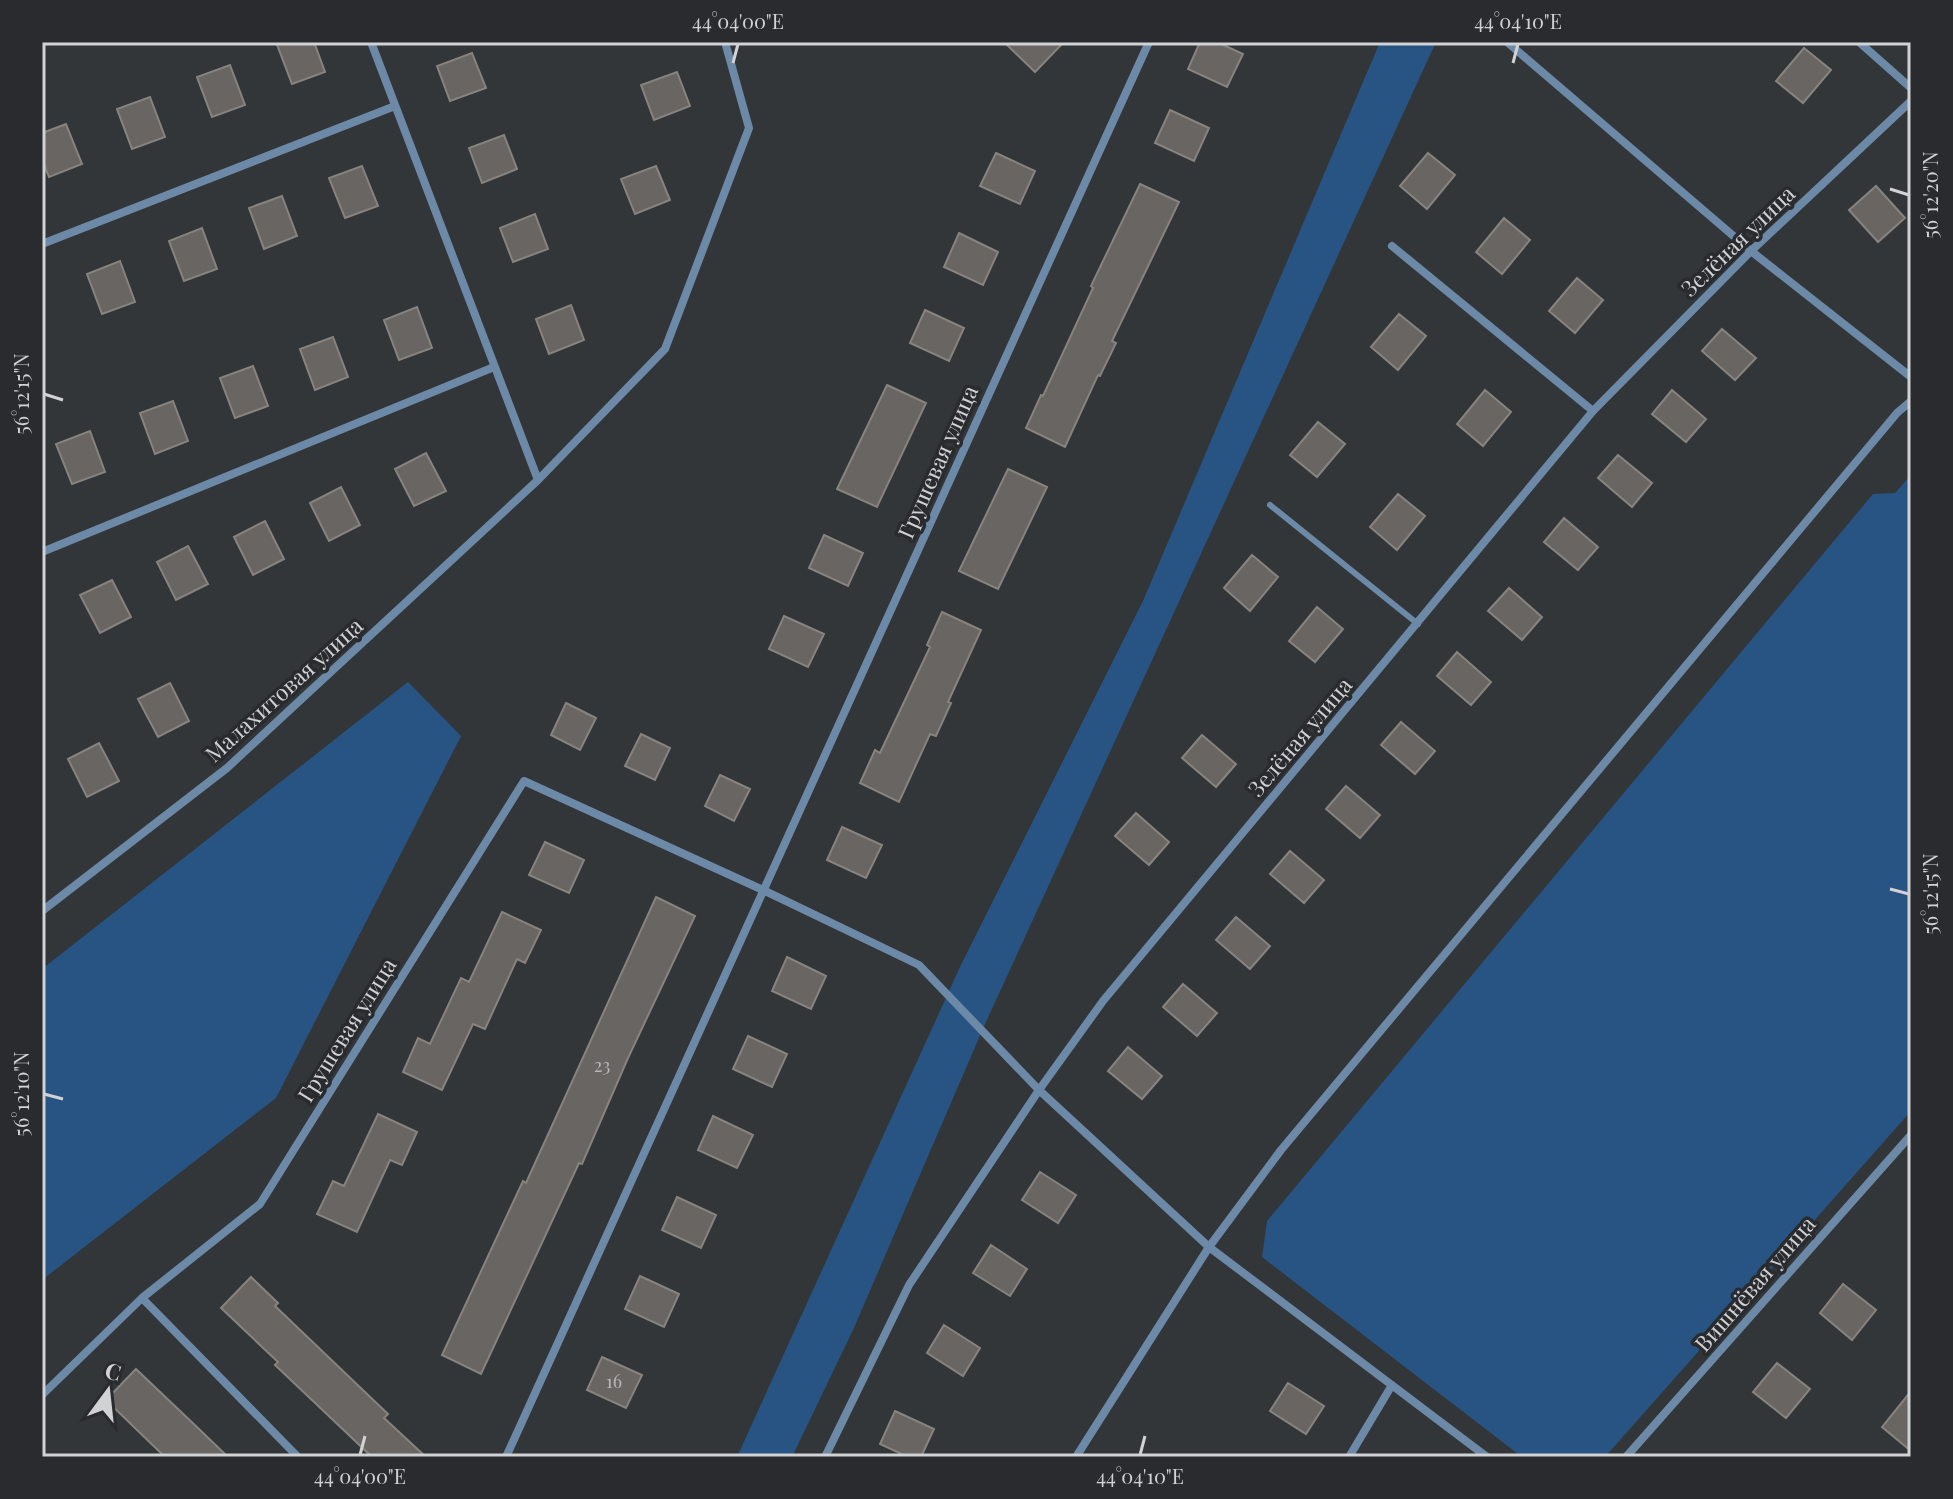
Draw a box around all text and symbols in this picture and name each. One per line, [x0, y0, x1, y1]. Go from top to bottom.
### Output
text: 44°04'00"E [692, 7, 784, 34]
text: 44°04'10"E [1474, 7, 1562, 34]
text: 56°12'20"N [1916, 151, 1943, 239]
street label: Зелёная улица [1674, 178, 1801, 302]
text: 56°12'15"N [7, 353, 34, 435]
street label: Грушевая улица [890, 380, 984, 543]
street label: Малахитовая улица [198, 610, 369, 768]
street label: Зелёная улица [1240, 670, 1358, 802]
text: 56°12'15"N [1916, 853, 1943, 935]
street label: Грушевая улица [290, 952, 403, 1107]
text: 56°12'10"N [7, 1052, 34, 1136]
house number: 23 [594, 1053, 610, 1077]
street label: Вишнёвая улица [1687, 1209, 1821, 1357]
north arrow [68, 1351, 148, 1431]
text: С [102, 1354, 125, 1387]
house number: 16 [606, 1369, 622, 1393]
text: 44°04'00"E [314, 1462, 406, 1489]
text: 44°04'10"E [1096, 1462, 1184, 1489]

